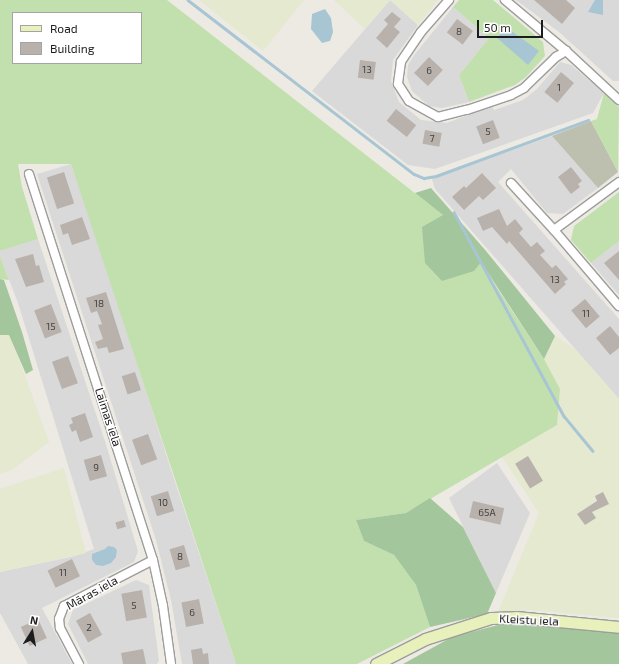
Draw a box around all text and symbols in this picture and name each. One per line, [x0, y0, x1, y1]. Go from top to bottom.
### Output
legend [12, 12, 142, 64]
scale bar [479, 12, 545, 38]
text: 50 m [484, 20, 511, 34]
text: Road [50, 21, 78, 35]
house number: 8 [456, 26, 462, 38]
text: Building [50, 41, 94, 55]
house number: 13 [362, 64, 372, 76]
house number: 6 [426, 65, 432, 77]
house number: 1 [557, 82, 561, 94]
house number: 5 [485, 126, 491, 138]
house number: 7 [429, 133, 435, 145]
house number: 13 [550, 274, 560, 286]
house number: 18 [94, 298, 104, 310]
house number: 11 [582, 308, 590, 320]
house number: 15 [46, 321, 56, 333]
street label: Laimas iela [92, 386, 124, 448]
house number: 9 [93, 462, 99, 474]
house number: 10 [158, 497, 168, 509]
house number: 65A [478, 507, 496, 519]
house number: 8 [177, 551, 183, 563]
house number: 11 [59, 567, 67, 579]
street label: Māras iela [64, 573, 120, 613]
house number: 5 [131, 600, 137, 612]
house number: 6 [189, 607, 195, 619]
street label: Kleistu iela [499, 611, 559, 629]
north arrow [12, 612, 52, 652]
text: N [29, 613, 40, 627]
house number: 2 [86, 622, 92, 634]

